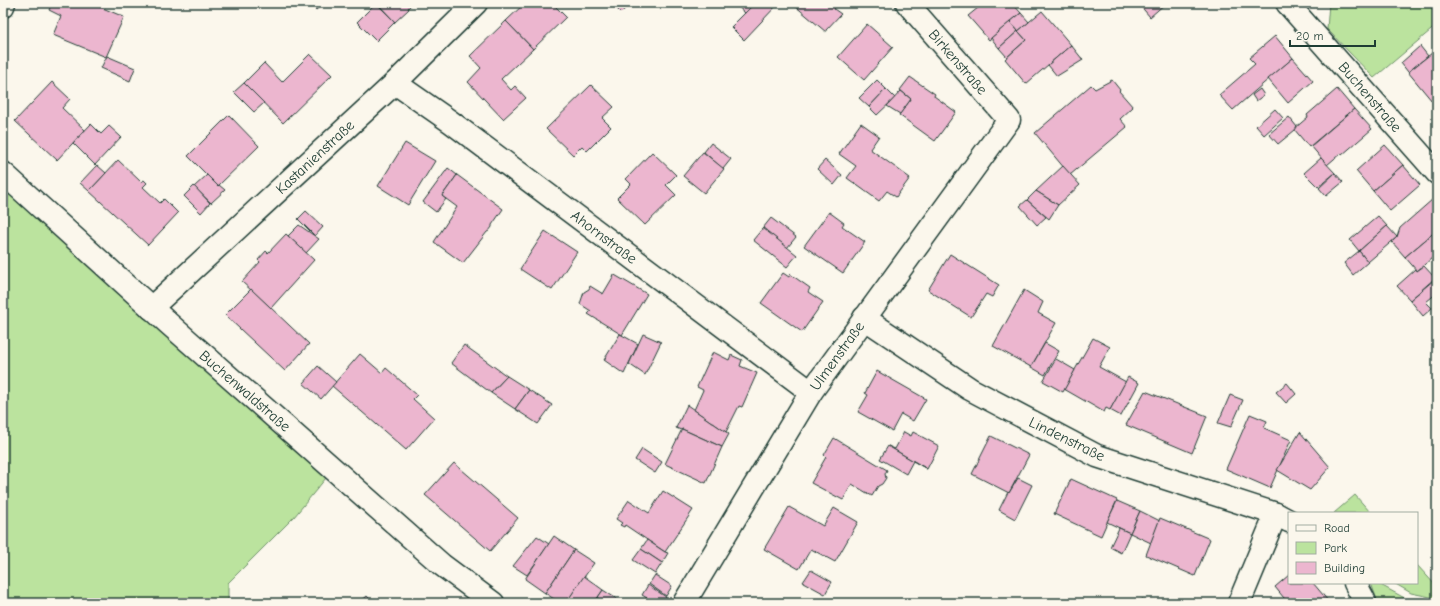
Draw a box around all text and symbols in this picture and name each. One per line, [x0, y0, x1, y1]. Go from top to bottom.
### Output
scale bar [1290, 22, 1375, 48]
street label: Birkenstraße [925, 26, 992, 99]
text: 20 m [1296, 29, 1324, 43]
street label: Buchenstraße [1335, 58, 1406, 136]
street label: Kastanienstraße [272, 116, 358, 198]
street label: Ahornstraße [567, 206, 641, 268]
street label: Ulmenstraße [806, 317, 868, 394]
street label: Buchenwaldstraße [196, 346, 295, 436]
street label: Lindenstraße [1026, 413, 1108, 465]
legend [1288, 512, 1418, 584]
text: Road [1324, 521, 1350, 535]
text: Park [1324, 541, 1347, 555]
text: Building [1324, 561, 1365, 575]

